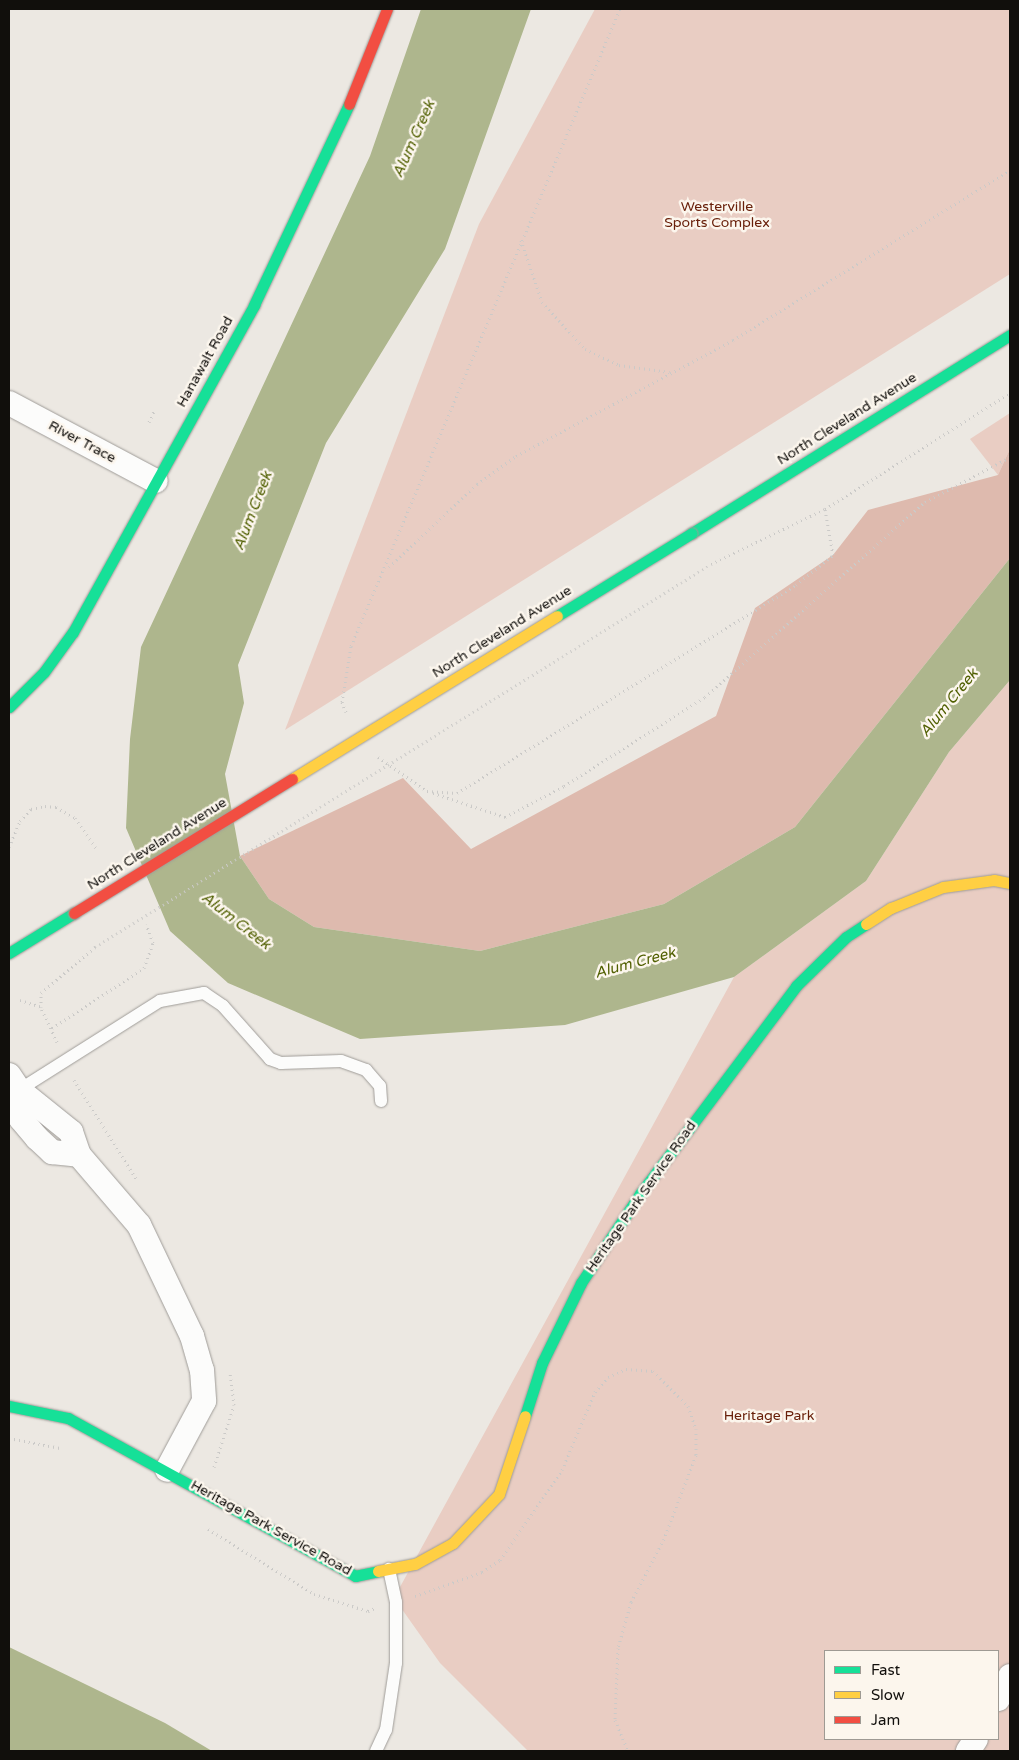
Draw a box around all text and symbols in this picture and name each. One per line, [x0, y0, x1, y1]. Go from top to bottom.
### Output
water label: Alum Creek [389, 98, 439, 180]
park label: Westerville Sports Complex [664, 199, 770, 232]
street label: Hanawalt Road [173, 314, 237, 410]
street label: North Cleveland Avenue [774, 369, 920, 469]
street label: River Trace [45, 417, 119, 467]
water label: Alum Creek [230, 469, 276, 553]
street label: North Cleveland Avenue [429, 582, 575, 682]
water label: Alum Creek [916, 665, 982, 741]
street label: North Cleveland Avenue [84, 794, 230, 894]
water label: Alum Creek [198, 888, 274, 954]
water label: Alum Creek [593, 944, 677, 982]
street label: Heritage Park Service Road [582, 1118, 700, 1276]
park label: Heritage Park [724, 1408, 814, 1424]
street label: Heritage Park Service Road [188, 1477, 354, 1579]
legend [824, 1650, 999, 1740]
text: Fast [871, 1661, 900, 1679]
text: Slow [871, 1686, 905, 1704]
text: Jam [871, 1711, 900, 1729]

